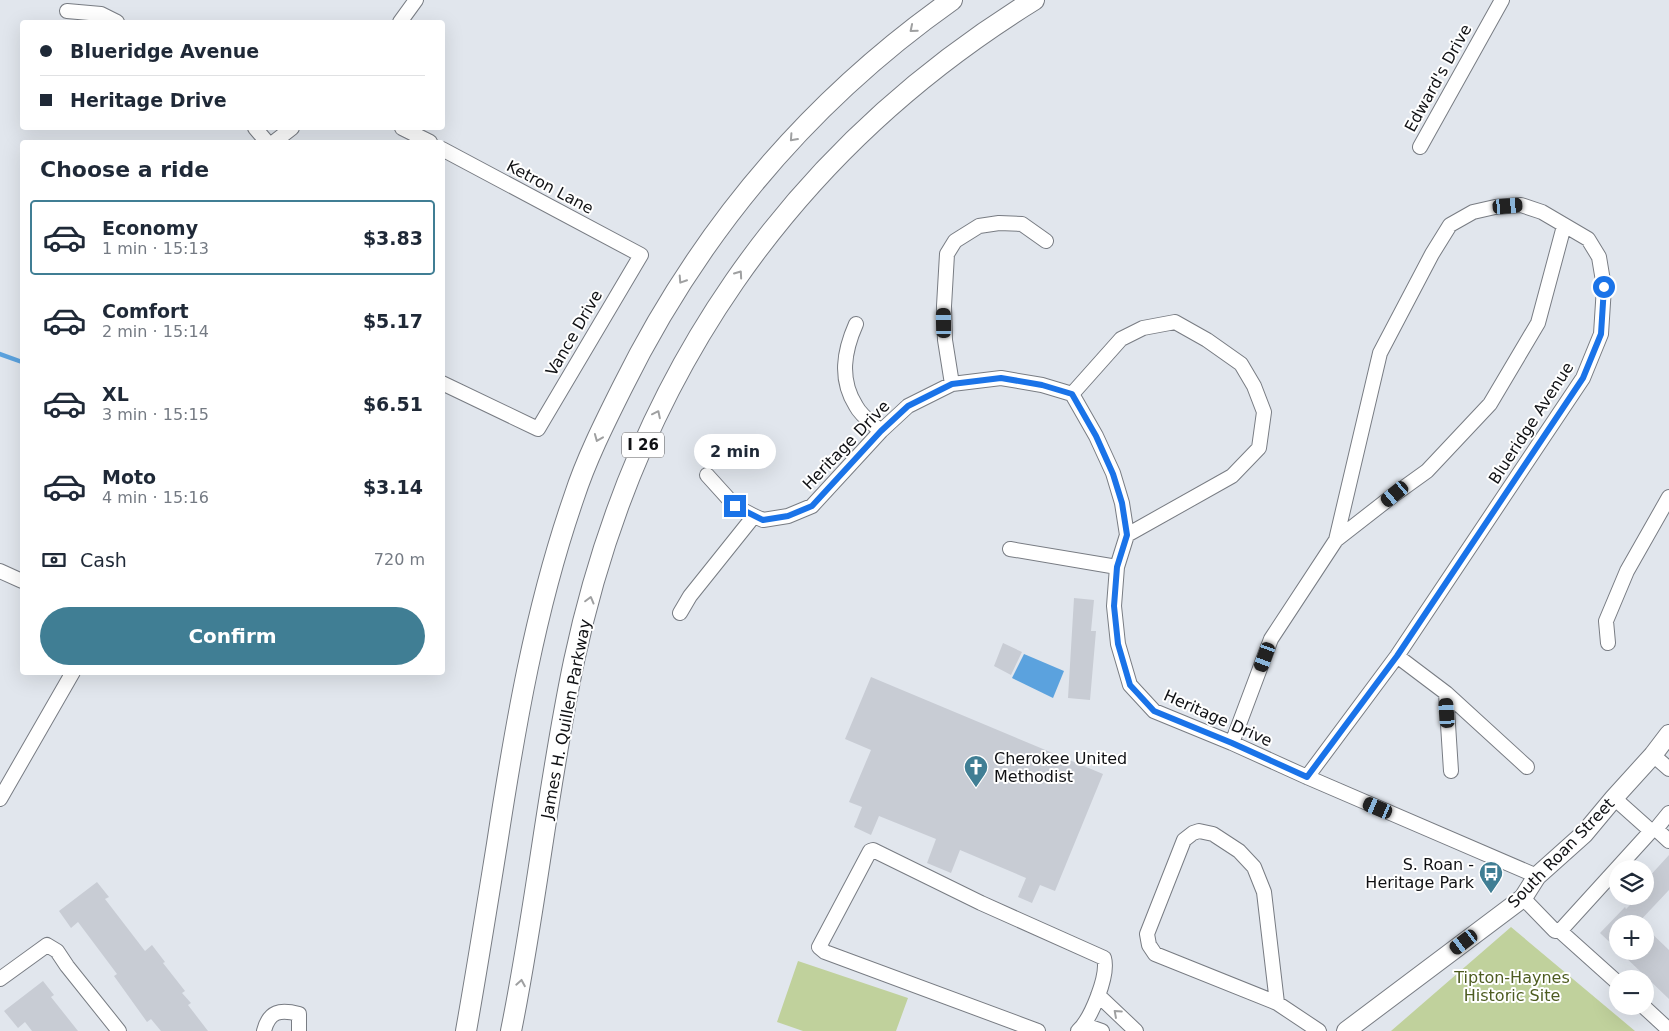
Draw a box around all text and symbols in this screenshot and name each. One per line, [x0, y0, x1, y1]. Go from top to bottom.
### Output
street label: Edward's Drive [1401, 21, 1475, 135]
one-way arrow [910, 23, 919, 31]
text: Blueridge Avenue [70, 40, 259, 62]
text: Heritage Drive [70, 89, 227, 111]
one-way arrow [790, 133, 799, 142]
street label: Ketron Lane [503, 156, 597, 218]
text: Choose a ride [40, 157, 209, 182]
car [1492, 197, 1523, 215]
icon: car [42, 215, 87, 260]
text: Economy [102, 217, 198, 239]
text: $3.83 [363, 227, 423, 249]
text: 1 min · 15:13 [102, 239, 209, 258]
one-way arrow [733, 271, 743, 280]
one-way arrow [679, 275, 689, 284]
route start [1593, 276, 1615, 298]
street label: Vance Drive [542, 287, 606, 379]
icon: car [42, 298, 87, 343]
text: Comfort [102, 300, 189, 322]
car [936, 308, 951, 338]
text: $5.17 [363, 310, 423, 332]
text: 2 min · 15:14 [102, 322, 209, 341]
street label: Blueridge Avenue [1485, 359, 1577, 487]
icon: car [42, 381, 87, 426]
text: XL [102, 383, 129, 405]
text: $6.51 [363, 393, 423, 415]
street label: Heritage Drive [799, 396, 893, 494]
text: 3 min · 15:15 [102, 405, 209, 424]
one-way arrow [651, 410, 661, 419]
road number: I 26 [622, 432, 664, 458]
one-way arrow [593, 434, 603, 442]
callout: 2 min [694, 434, 776, 468]
text: 2 min [710, 442, 760, 461]
icon: car [42, 464, 87, 509]
text: Moto [102, 466, 156, 488]
text: $3.14 [363, 476, 423, 498]
car [1378, 479, 1411, 509]
text: 4 min · 15:16 [102, 488, 209, 507]
route end [724, 495, 746, 517]
icon: cash [40, 546, 68, 574]
text: Cash [80, 549, 127, 571]
text: 720 m [374, 550, 425, 569]
one-way arrow [584, 595, 595, 604]
button: Confirm [40, 607, 425, 665]
street label: James H. Quillen Parkway [537, 617, 595, 822]
car [1252, 640, 1277, 674]
street label: Heritage Drive [1161, 686, 1275, 750]
car [1438, 698, 1455, 728]
place label: Cherokee United Methodist [994, 749, 1127, 786]
church icon: Cherokee United Methodist [963, 754, 989, 788]
street label: South Roan Street [1504, 794, 1618, 912]
car [1361, 795, 1394, 821]
place label: S. Roan - Heritage Park [1365, 855, 1475, 892]
bus stop icon: S. Roan - Heritage Park [1478, 860, 1504, 894]
map controls [1609, 860, 1654, 1015]
button: layers [1609, 860, 1654, 905]
button: + [1609, 915, 1654, 960]
car [1447, 927, 1480, 957]
park label: Tipton-Haynes Historic Site [1453, 968, 1570, 1005]
button: − [1609, 970, 1654, 1015]
one-way arrow [515, 979, 525, 988]
one-way arrow [1114, 1010, 1123, 1019]

